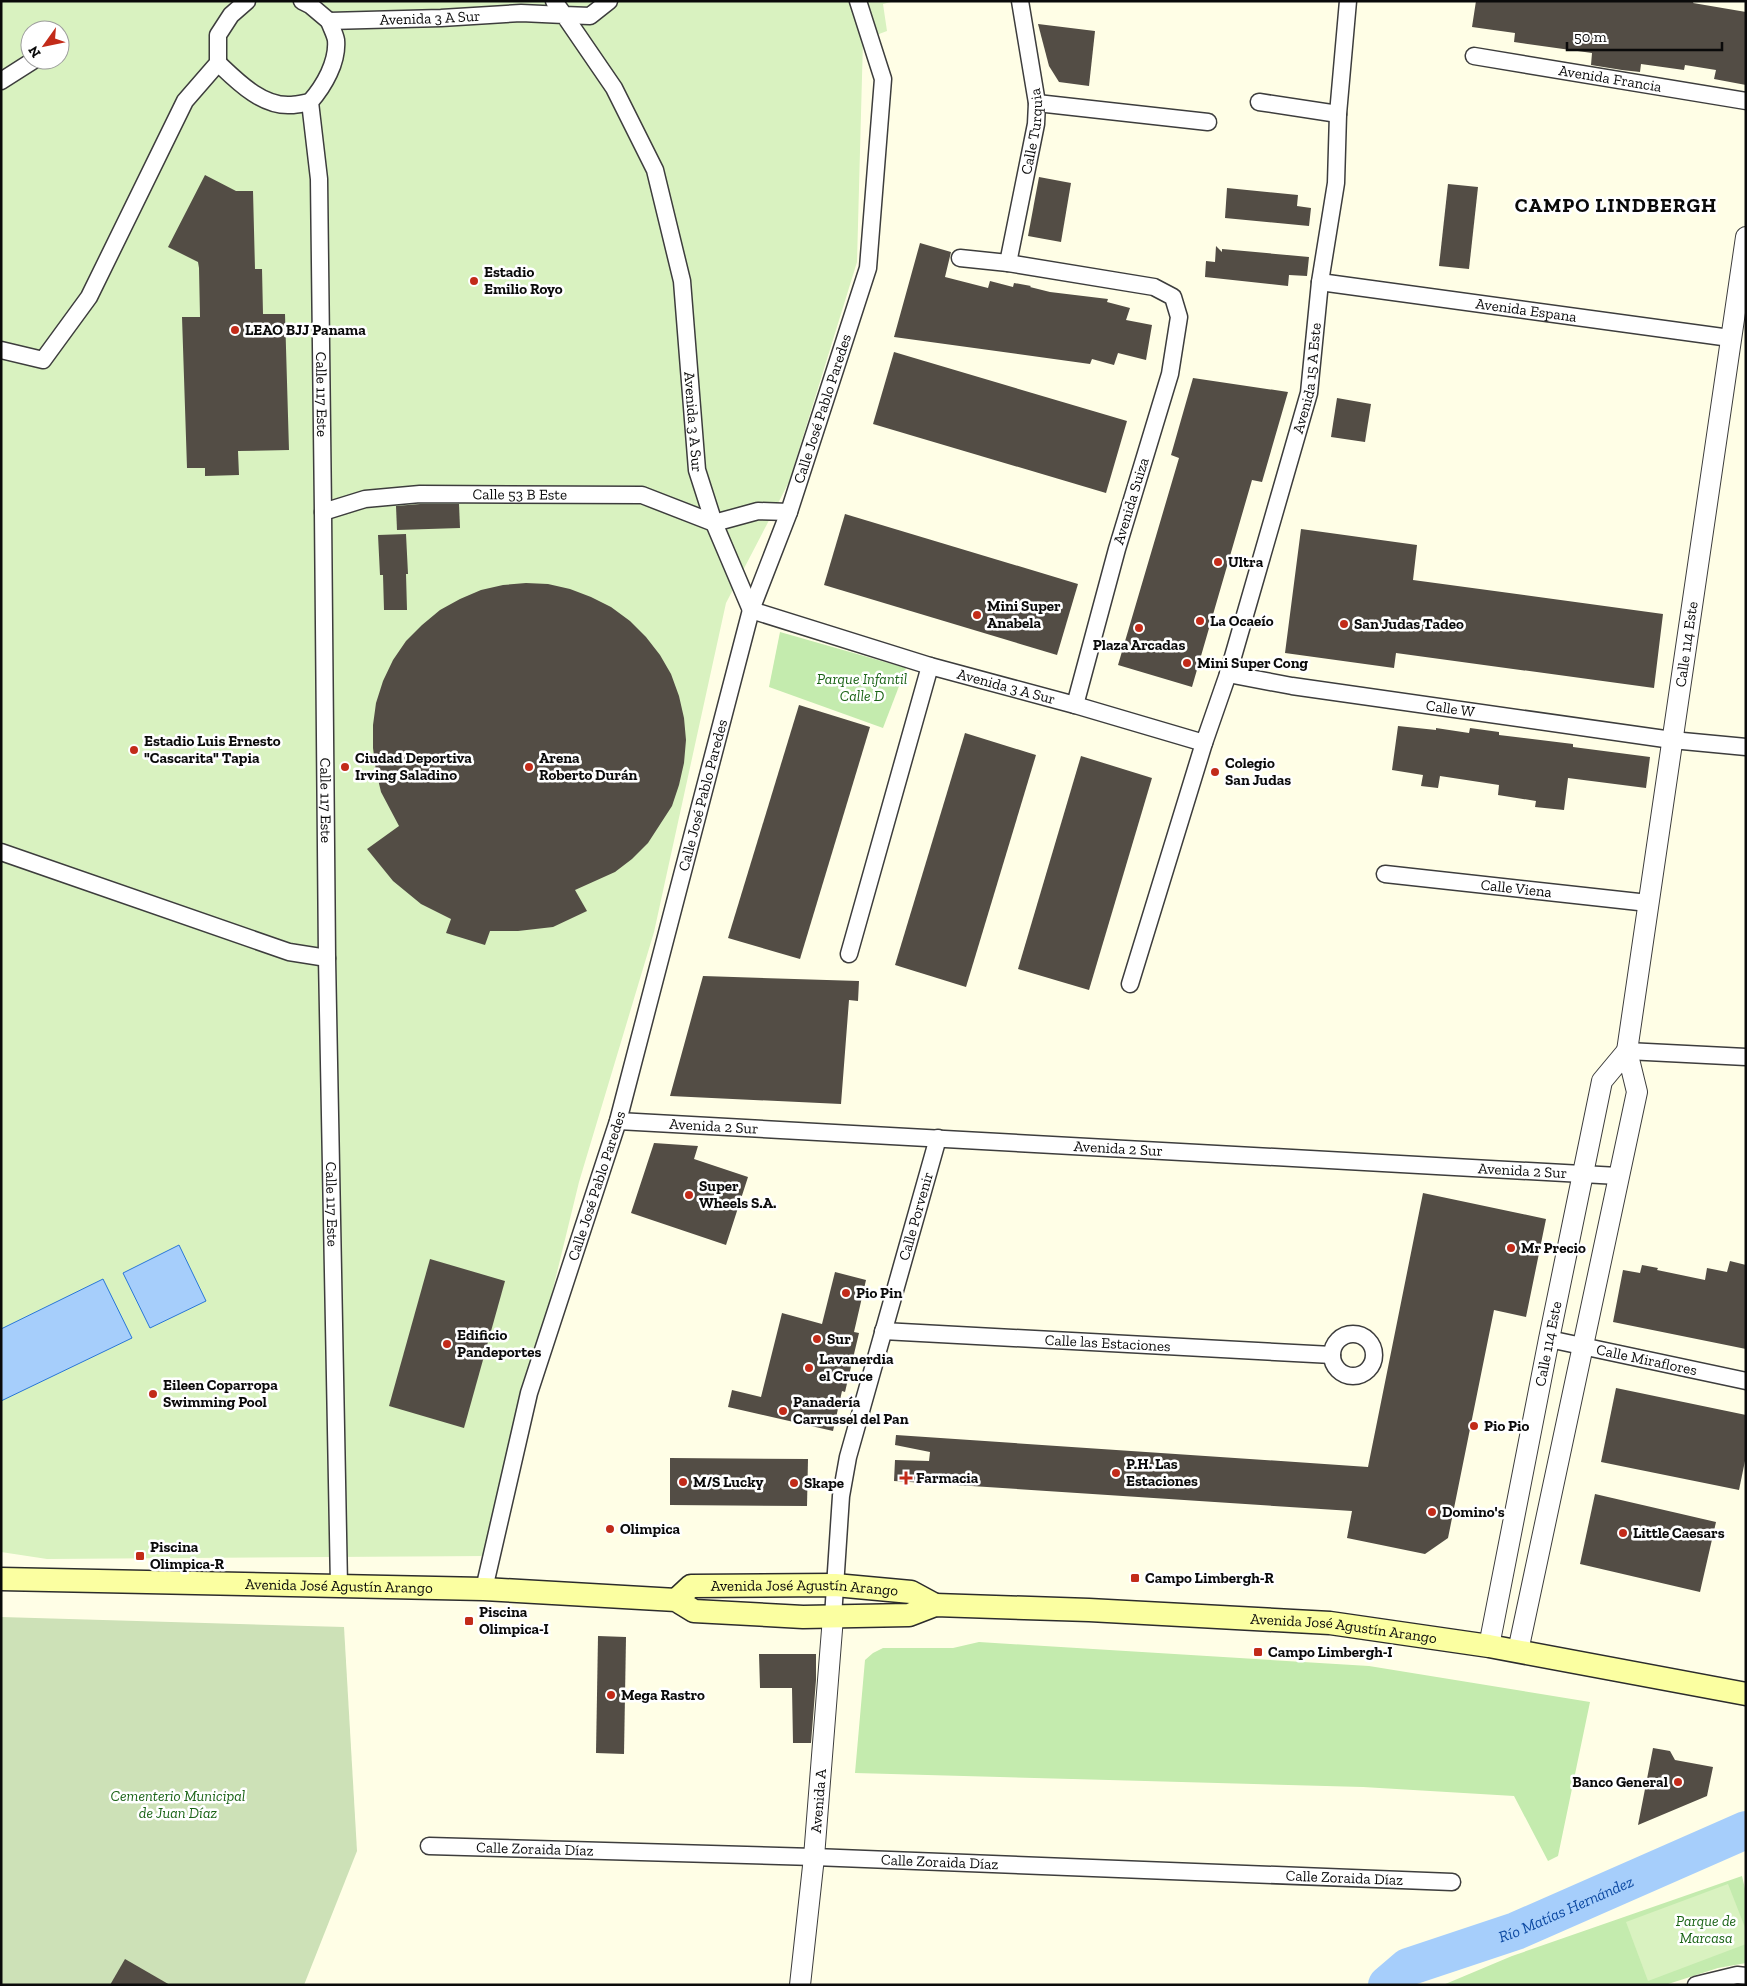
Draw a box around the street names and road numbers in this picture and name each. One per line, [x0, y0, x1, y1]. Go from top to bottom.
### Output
street label: Avenida 3 A Sur [379, 7, 481, 29]
street label: Avenida Francia [1557, 61, 1663, 96]
street label: Calle Turquia [1017, 87, 1046, 176]
street label: Avenida Espana [1474, 294, 1578, 326]
street label: Avenida 15 A Este [1289, 322, 1325, 436]
street label: Calle José Pablo Paredes [790, 332, 855, 486]
street label: Calle 117 Este [312, 352, 331, 437]
street label: Avenida 3 A Sur [680, 371, 706, 473]
street label: Avenida Suiza [1109, 455, 1153, 547]
street label: Calle 53 B Este [473, 485, 567, 504]
street label: Calle 114 Este [1671, 600, 1702, 688]
street label: Avenida 3 A Sur [955, 665, 1057, 708]
street label: Calle W [1425, 696, 1476, 721]
street label: Calle José Pablo Paredes [674, 717, 731, 873]
street label: Calle 117 Este [316, 758, 335, 843]
street label: Calle Viena [1480, 876, 1553, 901]
street label: Calle José Pablo Paredes [564, 1109, 629, 1263]
street label: Avenida 2 Sur [669, 1115, 759, 1138]
street label: Avenida 2 Sur [1073, 1137, 1163, 1160]
street label: Avenida 2 Sur [1478, 1159, 1568, 1182]
street label: Calle 117 Este [322, 1161, 342, 1247]
street label: Calle Porvenir [895, 1170, 937, 1263]
street label: Calle 114 Este [1531, 1300, 1566, 1388]
street label: Calle las Estaciones [1044, 1331, 1171, 1355]
street label: Calle Miraflores [1595, 1340, 1699, 1379]
street label: Avenida José Agustín Arango [245, 1575, 433, 1597]
street label: Avenida José Agustín Arango [711, 1576, 899, 1600]
street label: Avenida José Agustín Arango [1250, 1610, 1438, 1647]
street label: Avenida A [807, 1768, 830, 1834]
street label: Calle Zoraida Díaz [476, 1838, 594, 1860]
street label: Calle Zoraida Díaz [881, 1851, 999, 1873]
street label: Calle Zoraida Díaz [1285, 1866, 1404, 1889]

